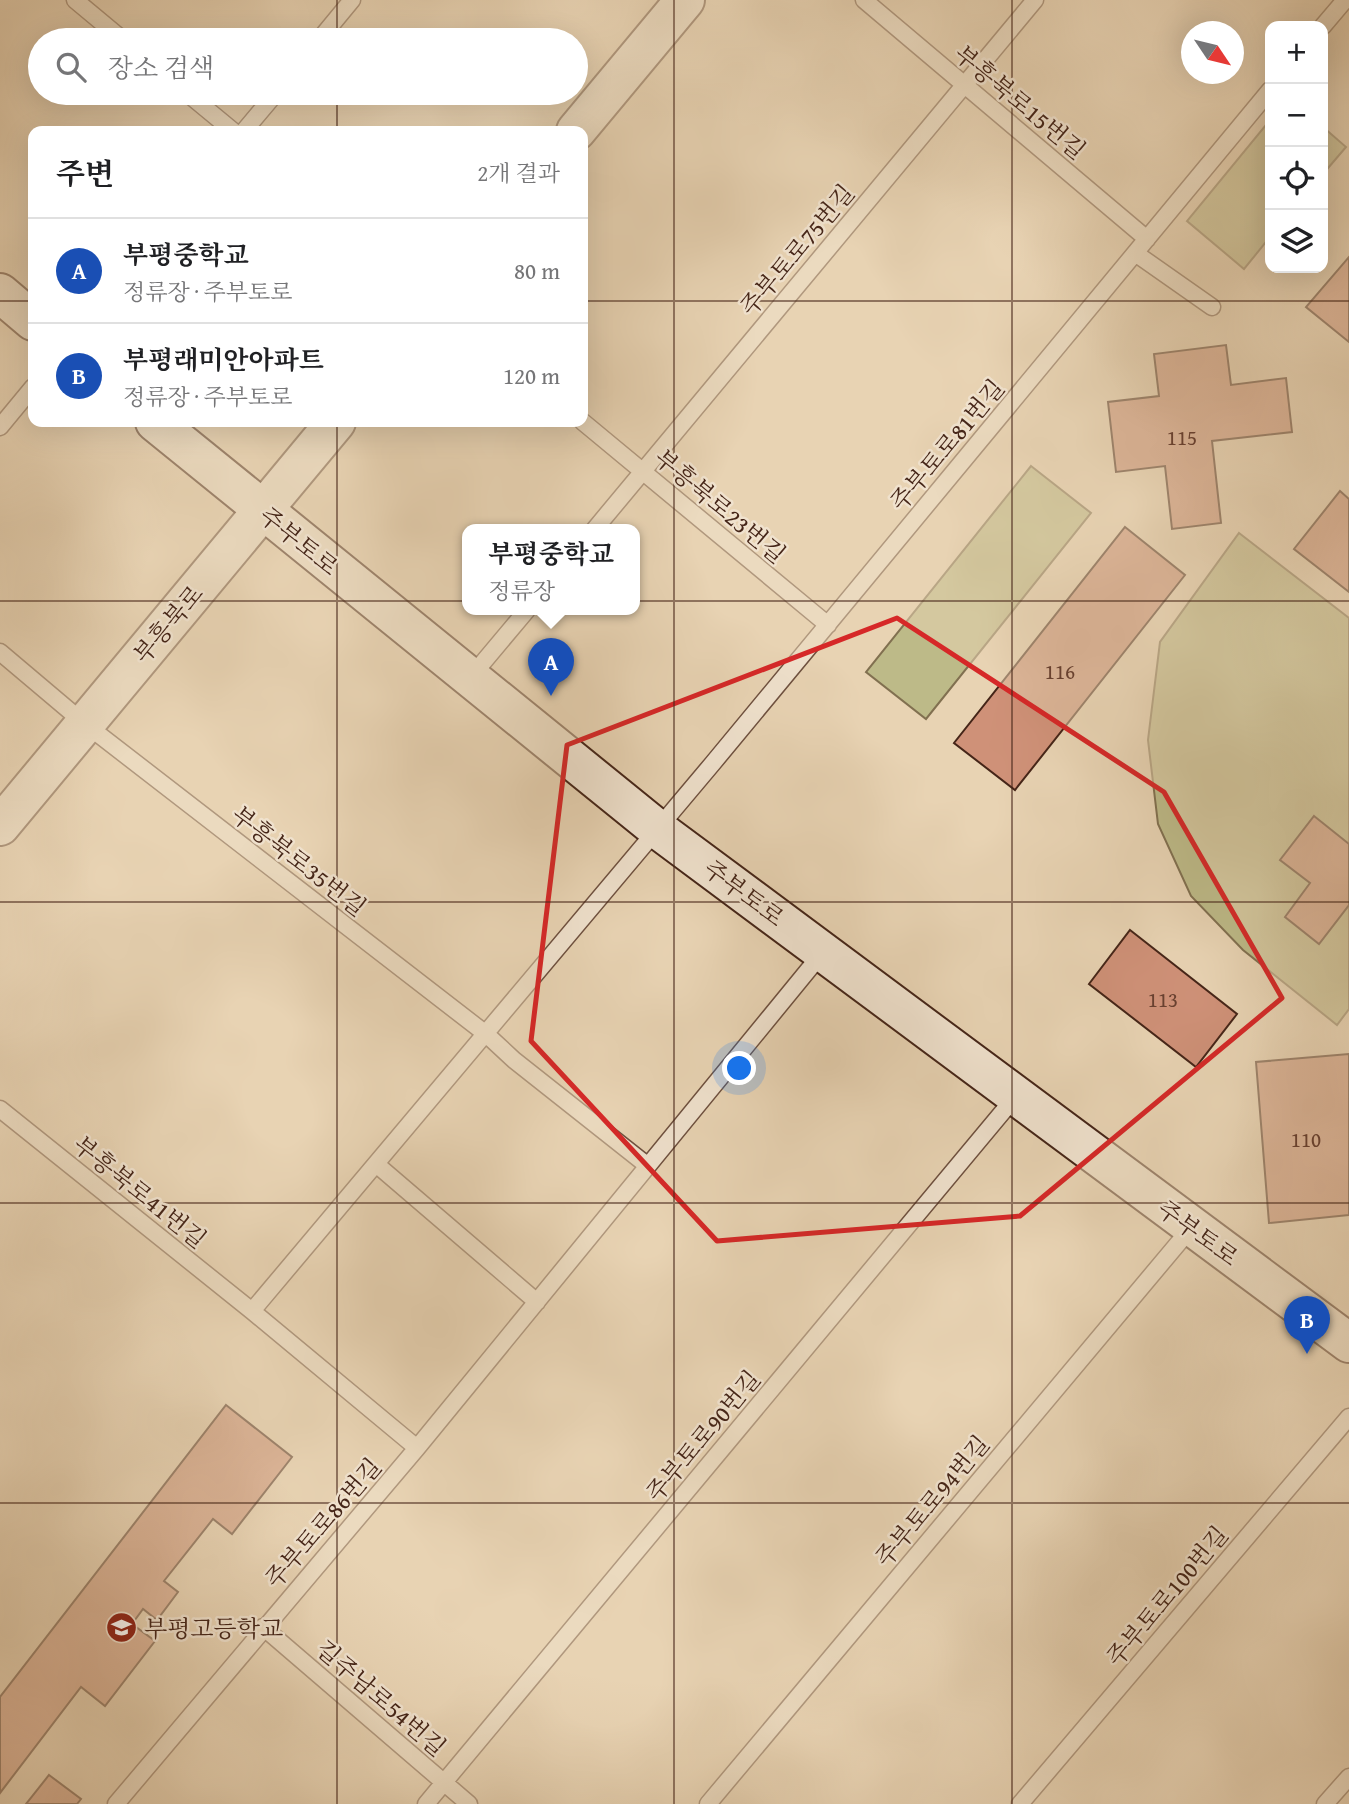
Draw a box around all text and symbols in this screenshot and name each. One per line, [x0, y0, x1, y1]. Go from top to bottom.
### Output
north arrow [1181, 21, 1244, 84]
map controls [1265, 21, 1328, 273]
button: + [1265, 21, 1328, 84]
search box [28, 28, 588, 105]
street label: 부흥북로15번길 [947, 36, 1093, 168]
icon: search [52, 48, 90, 86]
text: 장소 검색 [108, 48, 214, 87]
button: − [1265, 84, 1328, 147]
button: locate [1265, 147, 1328, 210]
text: 주변 [56, 151, 114, 195]
text: 2개 결과 [477, 156, 560, 189]
street label: 주부토로75번길 [731, 177, 863, 323]
button: layers [1265, 210, 1328, 273]
text: 부평중학교 [123, 235, 249, 274]
text: A [72, 254, 86, 287]
text: 80 m [514, 254, 560, 287]
text: 정류장 · 주부토로 [123, 275, 292, 308]
text: 부평래미안아파트 [123, 340, 324, 379]
text: B [72, 359, 86, 392]
text: 120 m [503, 359, 560, 392]
street label: 주부토로81번길 [881, 372, 1013, 518]
text: 정류장 · 주부토로 [123, 380, 292, 413]
house number: 115 [1167, 422, 1197, 453]
street label: 부흥북로23번길 [647, 440, 793, 572]
street label: 주부토로 [252, 498, 346, 584]
popup [462, 524, 640, 615]
text: 부평중학교 [488, 534, 614, 573]
text: 정류장 [488, 574, 555, 607]
street label: 부흥북로 [125, 577, 211, 671]
pin: A [528, 638, 574, 696]
house number: 116 [1045, 656, 1075, 687]
street label: 부흥북로35번길 [224, 797, 374, 925]
street label: 주부토로 [696, 851, 792, 935]
house number: 113 [1148, 984, 1178, 1015]
your location [722, 1051, 756, 1085]
house number: 110 [1291, 1124, 1321, 1155]
street label: 부흥북로41번길 [66, 1127, 214, 1257]
street label: 주부토로 [1150, 1192, 1246, 1274]
pin: B [1284, 1296, 1330, 1354]
street label: 주부토로90번길 [637, 1363, 769, 1509]
street label: 주부토로94번길 [866, 1428, 998, 1574]
street label: 주부토로86번길 [257, 1450, 389, 1596]
street label: 주부토로100번길 [1098, 1518, 1236, 1674]
school or university icon: 부평고등학교 [104, 1611, 138, 1645]
place label: 부평고등학교 [144, 1611, 283, 1646]
street label: 길주남로54번길 [308, 1632, 454, 1764]

